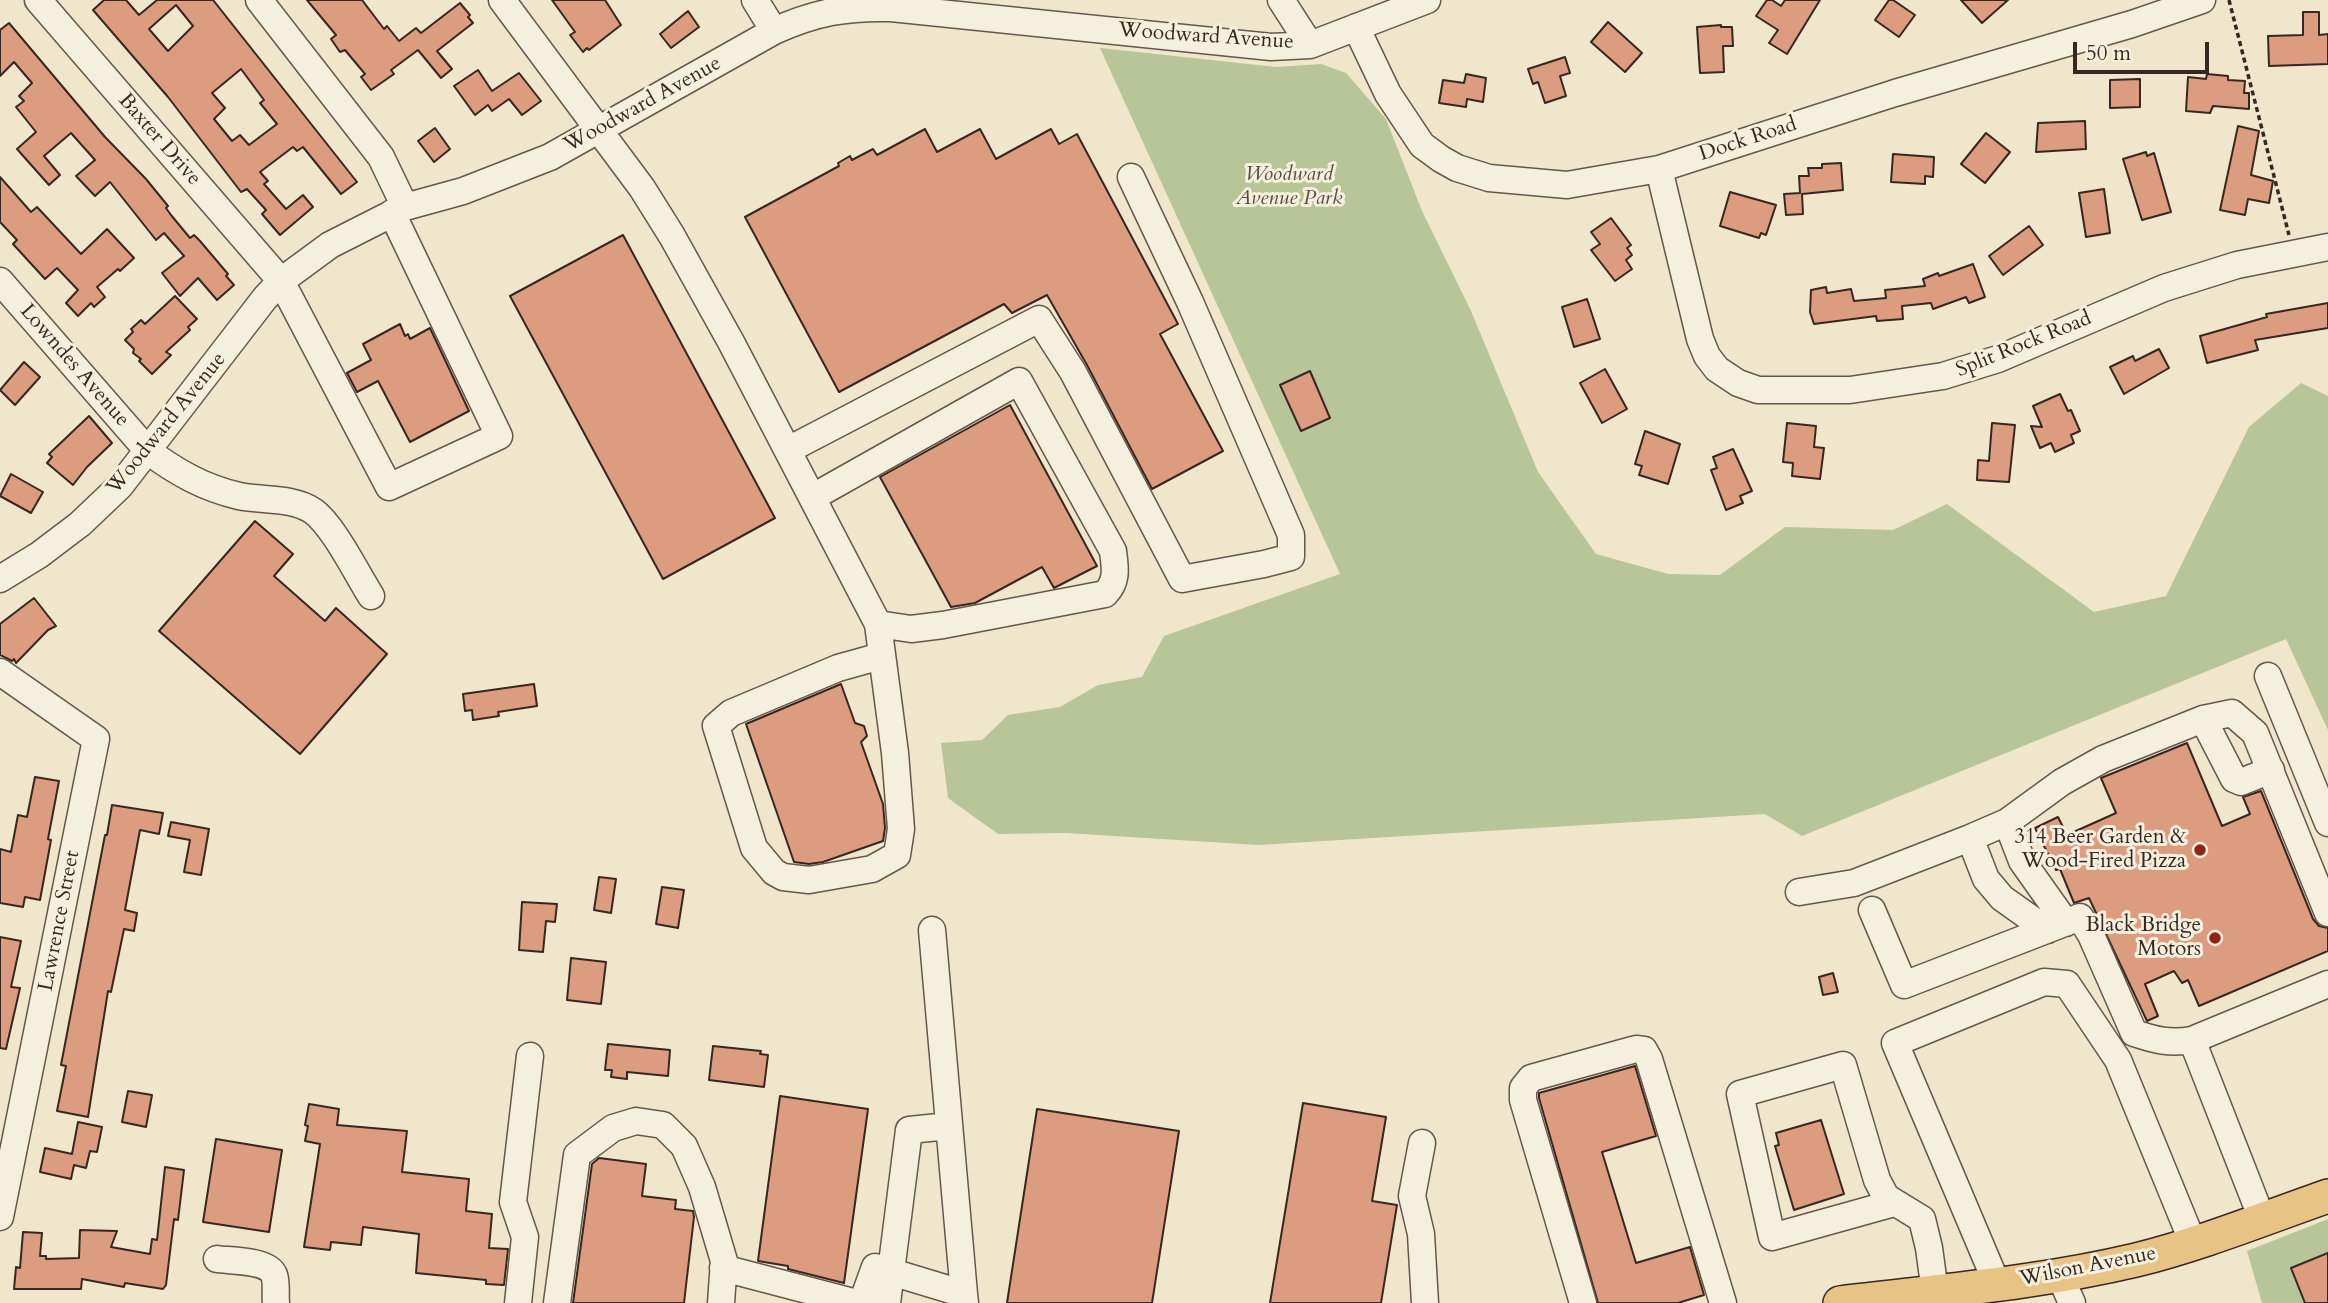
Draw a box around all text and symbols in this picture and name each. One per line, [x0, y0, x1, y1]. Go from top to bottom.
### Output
street label: Woodward Avenue [1118, 18, 1294, 56]
scale bar [2076, 28, 2212, 72]
text: 50 m [2086, 39, 2131, 68]
street label: Woodward Avenue [560, 51, 726, 159]
street label: Baxter Drive [112, 89, 206, 191]
street label: Dock Road [1696, 112, 1800, 168]
park label: Woodward Avenue Park [1236, 162, 1342, 212]
street label: Lowndes Avenue [14, 300, 134, 432]
street label: Split Rock Road [1953, 306, 2095, 384]
street label: Woodward Avenue [102, 348, 232, 500]
place label: 314 Beer Garden & Wood-Fired Pizza [2014, 825, 2186, 875]
marker: 314 Beer Garden & Wood-Fired Pizza [2192, 842, 2208, 858]
street label: Lawrence Street [34, 848, 86, 994]
place label: Black Bridge Motors [2086, 913, 2201, 963]
marker: Black Bridge Motors [2207, 930, 2223, 946]
street label: Wilson Avenue [2018, 1241, 2158, 1293]

